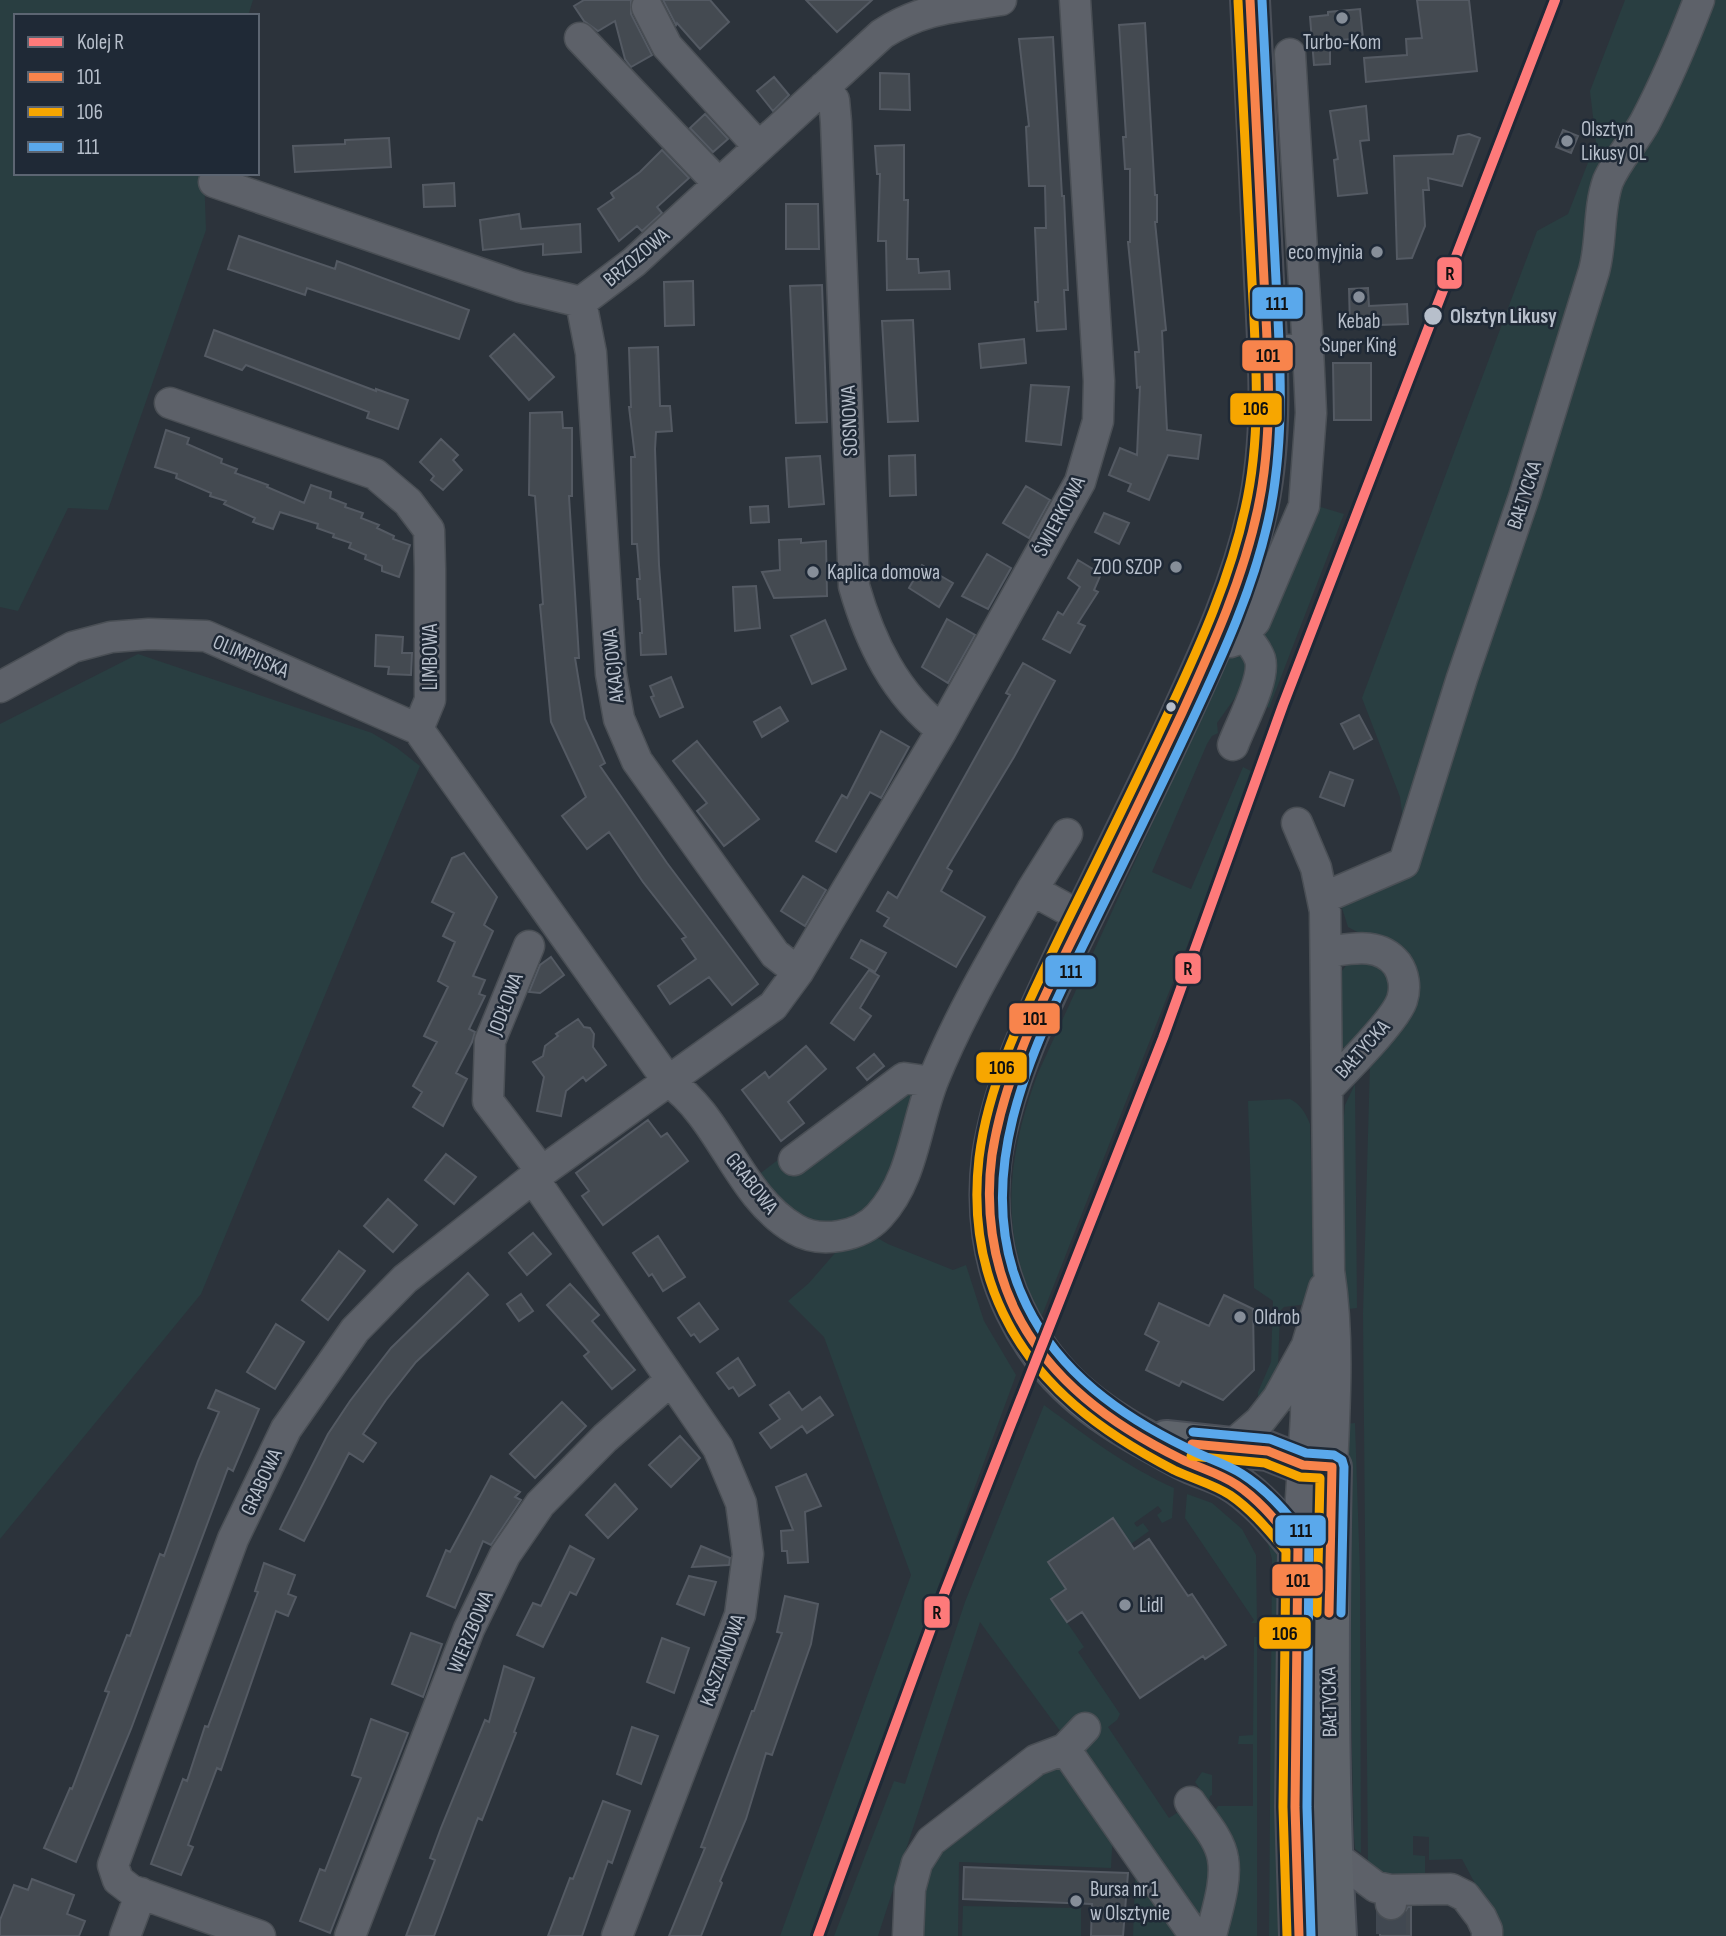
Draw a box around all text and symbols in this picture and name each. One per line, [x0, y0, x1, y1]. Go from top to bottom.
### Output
marker: Turbo-Kom [1334, 10, 1350, 26]
legend [14, 14, 259, 175]
text: Kolej R [77, 30, 124, 55]
place label: Turbo-Kom [1303, 30, 1381, 55]
text: 101 [77, 65, 102, 90]
text: 106 [77, 100, 103, 125]
place label: Olsztyn Likusy OL [1581, 117, 1647, 166]
marker: Olsztyn Likusy OL [1559, 133, 1575, 149]
text: 111 [77, 135, 100, 160]
street label: BRZOZOWA [598, 222, 675, 292]
place label: eco myjnia [1288, 240, 1363, 265]
marker: eco myjnia [1369, 244, 1385, 260]
line badge: R [1436, 256, 1463, 290]
text: R [1445, 263, 1455, 286]
line badge: 111 [1251, 286, 1304, 320]
marker: Kebab Super King [1351, 289, 1367, 305]
text: 111 [1266, 293, 1289, 316]
place label: Olsztyn Likusy [1450, 304, 1557, 329]
marker: Olsztyn Likusy [1422, 305, 1444, 327]
place label: Kebab Super King [1321, 309, 1397, 358]
line badge: 101 [1241, 339, 1294, 372]
text: 101 [1256, 345, 1281, 368]
street label: SOSNOWA [836, 384, 863, 457]
line badge: 106 [1229, 392, 1283, 426]
text: 106 [1243, 398, 1269, 421]
street label: BAŁTYCKA [1502, 457, 1548, 532]
street label: ŚWIERKOWA [1028, 471, 1091, 560]
place label: ZOO SZOP [1093, 555, 1162, 580]
marker: ZOO SZOP [1168, 559, 1184, 575]
place label: Kaplica domowa [827, 560, 940, 585]
marker: Kaplica domowa [805, 564, 821, 580]
street label: LIMBOWA [418, 623, 443, 690]
street label: AKACJOWA [597, 627, 630, 705]
street label: OLIMPIJSKA [209, 629, 293, 684]
unlabelled marker [1164, 700, 1178, 714]
line badge: R [1174, 952, 1202, 985]
line badge: 111 [1044, 954, 1097, 988]
text: R [1183, 958, 1193, 981]
text: 111 [1060, 961, 1083, 984]
street label: JODŁOWA [482, 969, 529, 1040]
line badge: 101 [1008, 1002, 1061, 1035]
text: 101 [1023, 1008, 1048, 1031]
street label: BAŁTYCKA [1330, 1014, 1396, 1084]
line badge: 106 [975, 1051, 1028, 1084]
text: 106 [989, 1057, 1015, 1080]
street label: GRABOWA [720, 1148, 784, 1220]
place label: Oldrob [1254, 1305, 1300, 1330]
marker: Oldrob [1232, 1309, 1248, 1325]
street label: GRABOWA [235, 1444, 288, 1520]
line badge: 111 [1274, 1514, 1327, 1547]
text: 111 [1290, 1520, 1313, 1543]
line badge: 101 [1271, 1563, 1324, 1597]
text: 101 [1286, 1570, 1311, 1593]
street label: WIERZBOWA [442, 1586, 499, 1677]
place label: Lidl [1139, 1593, 1163, 1618]
line badge: R [923, 1595, 951, 1629]
marker: Lidl [1117, 1597, 1133, 1613]
text: R [932, 1602, 942, 1625]
street label: KASZTANOWA [694, 1610, 751, 1710]
line badge: 106 [1258, 1616, 1312, 1650]
text: 106 [1272, 1623, 1298, 1646]
street label: BAŁTYCKA [1316, 1666, 1343, 1737]
place label: Bursa nr 1 w Olsztynie [1090, 1877, 1170, 1926]
marker: Bursa nr 1 w Olsztynie [1068, 1893, 1084, 1909]

